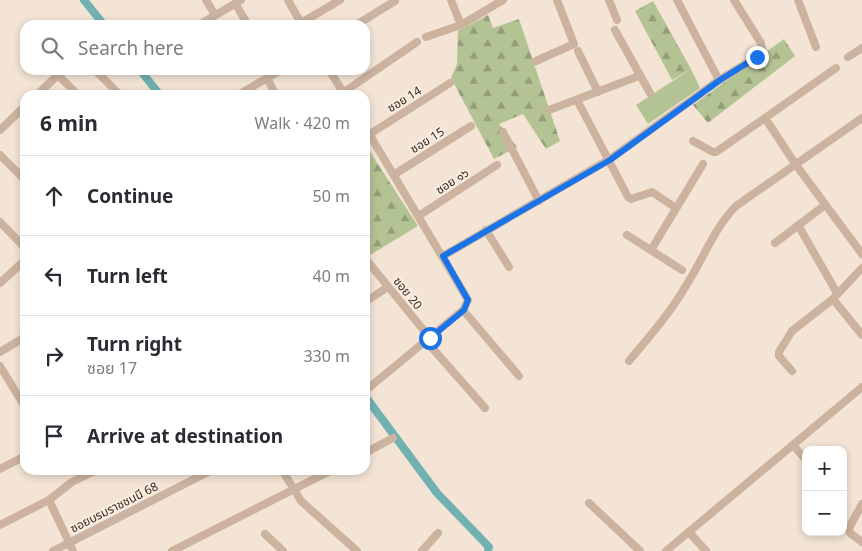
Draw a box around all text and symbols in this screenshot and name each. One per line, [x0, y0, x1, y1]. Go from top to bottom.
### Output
search box [20, 20, 370, 75]
icon: search [38, 34, 66, 62]
text: Search here [78, 35, 184, 61]
route end [746, 46, 769, 69]
street label: ซอย 14 [384, 82, 425, 116]
text: 6 min [40, 109, 98, 137]
text: Walk · 420 m [255, 112, 350, 134]
street label: ซอย 15 [407, 123, 448, 157]
street label: ซอย ๑๖ [432, 164, 472, 198]
icon: ahead [40, 182, 68, 210]
text: Continue [87, 183, 173, 209]
text: 50 m [313, 185, 350, 207]
icon: left [40, 262, 68, 290]
text: Turn left [87, 263, 168, 289]
text: 40 m [313, 265, 350, 287]
street label: ซอย 20 [390, 273, 426, 313]
route start [419, 327, 442, 350]
text: Turn right [87, 331, 182, 357]
icon: right [40, 342, 68, 370]
text: 330 m [303, 345, 350, 367]
text: ซอย 17 [87, 357, 137, 379]
icon: arrive [40, 422, 68, 450]
text: Arrive at destination [87, 423, 283, 449]
map controls [802, 446, 847, 536]
button: + [802, 446, 847, 491]
street label: ซอยบรมราชชนนี 68 [67, 477, 161, 537]
button: − [802, 491, 847, 536]

